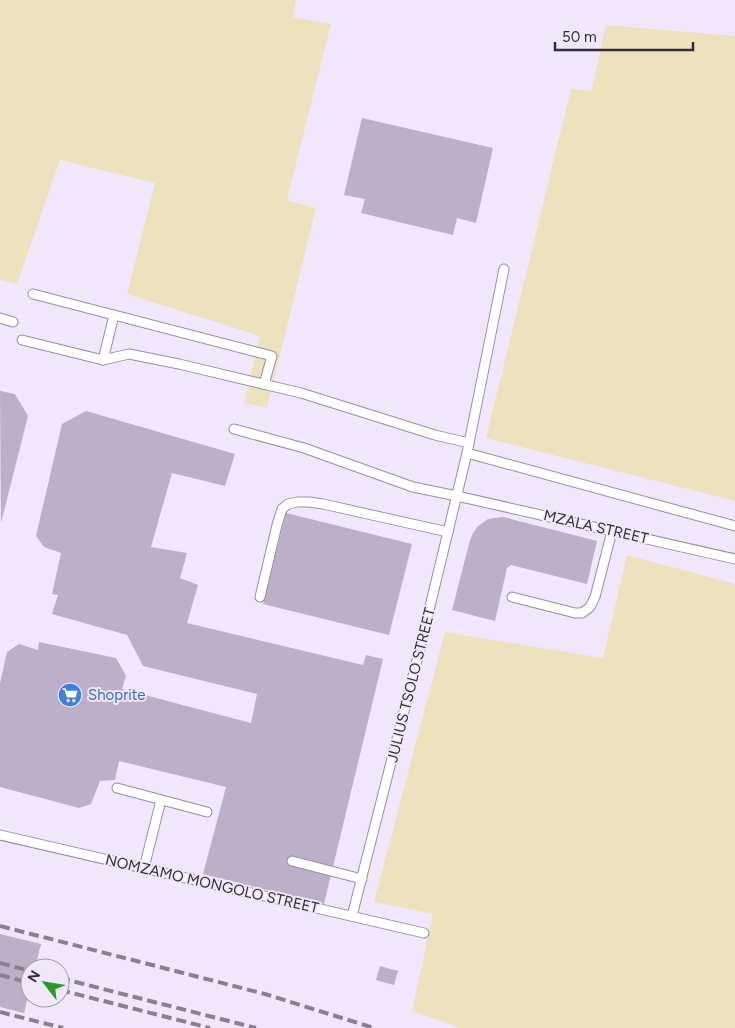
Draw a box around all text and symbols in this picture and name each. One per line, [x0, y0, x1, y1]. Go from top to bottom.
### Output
scale bar [555, 20, 692, 52]
text: 50 m [562, 28, 597, 46]
street label: MZALA STREET [542, 506, 651, 548]
street label: JULIUS TSOLO STREET [383, 605, 439, 764]
supermarket icon: Shoprite [57, 682, 83, 708]
place label: Shoprite [88, 686, 146, 704]
street label: NOMZAMO MONGOLO STREET [104, 851, 321, 918]
north arrow [20, 958, 70, 1008]
text: N [24, 968, 44, 986]

